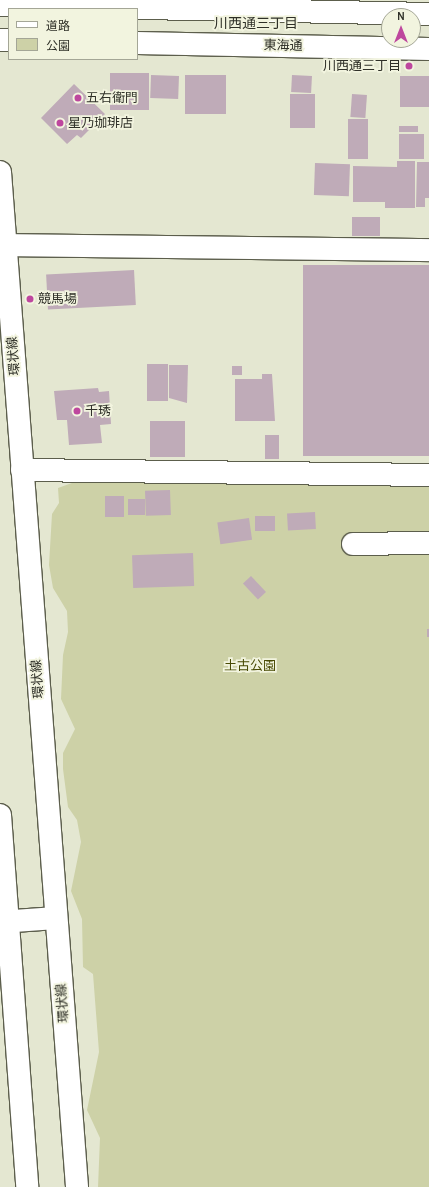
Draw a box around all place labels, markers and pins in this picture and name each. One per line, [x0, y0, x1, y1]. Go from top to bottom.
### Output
place label: 川西通三丁目 [323, 58, 401, 74]
marker: 川西通三丁目 [404, 61, 414, 71]
place label: 五右衛門 [86, 90, 138, 106]
marker: 五右衛門 [73, 93, 83, 103]
place label: 星乃珈琲店 [68, 115, 133, 131]
marker: 星乃珈琲店 [55, 118, 65, 128]
place label: 競馬場 [38, 291, 77, 307]
marker: 競馬場 [25, 294, 35, 304]
place label: 千琇 [85, 403, 111, 419]
marker: 千琇 [72, 406, 82, 416]

